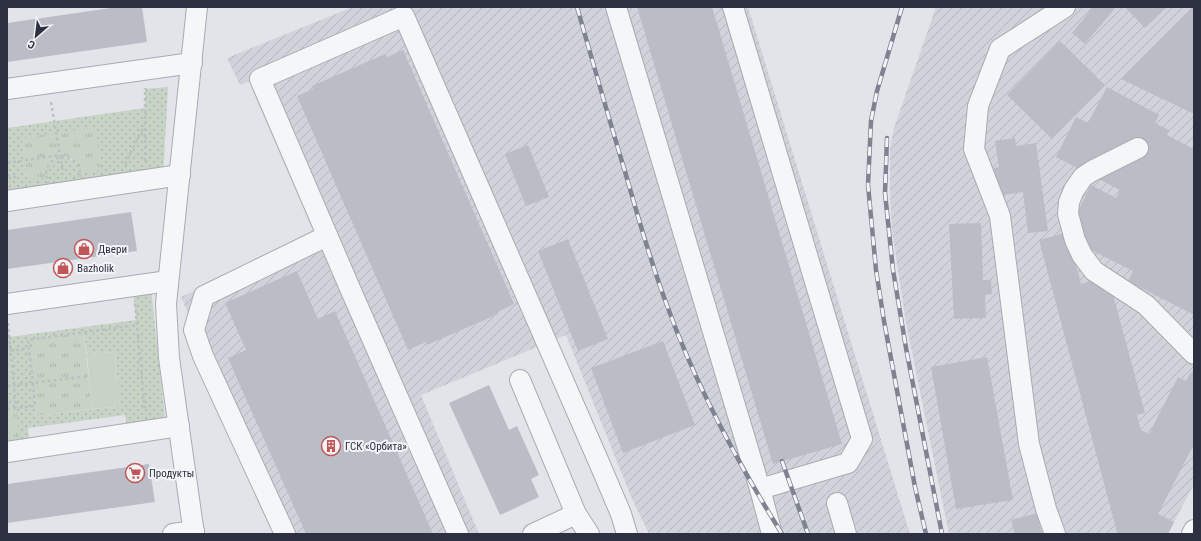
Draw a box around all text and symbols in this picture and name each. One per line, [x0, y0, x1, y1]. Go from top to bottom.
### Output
north arrow [16, 16, 56, 56]
text: С [26, 37, 37, 52]
shop icon: Двери [73, 238, 95, 260]
place label: Двери [98, 243, 127, 256]
shop icon: Bazholik [52, 257, 74, 279]
place label: Bazholik [77, 262, 114, 275]
building icon: ГСК «Орбита» [320, 435, 342, 457]
place label: ГСК «Орбита» [345, 440, 407, 453]
supermarket icon: Продукты [124, 462, 146, 484]
place label: Продукты [149, 467, 194, 480]

